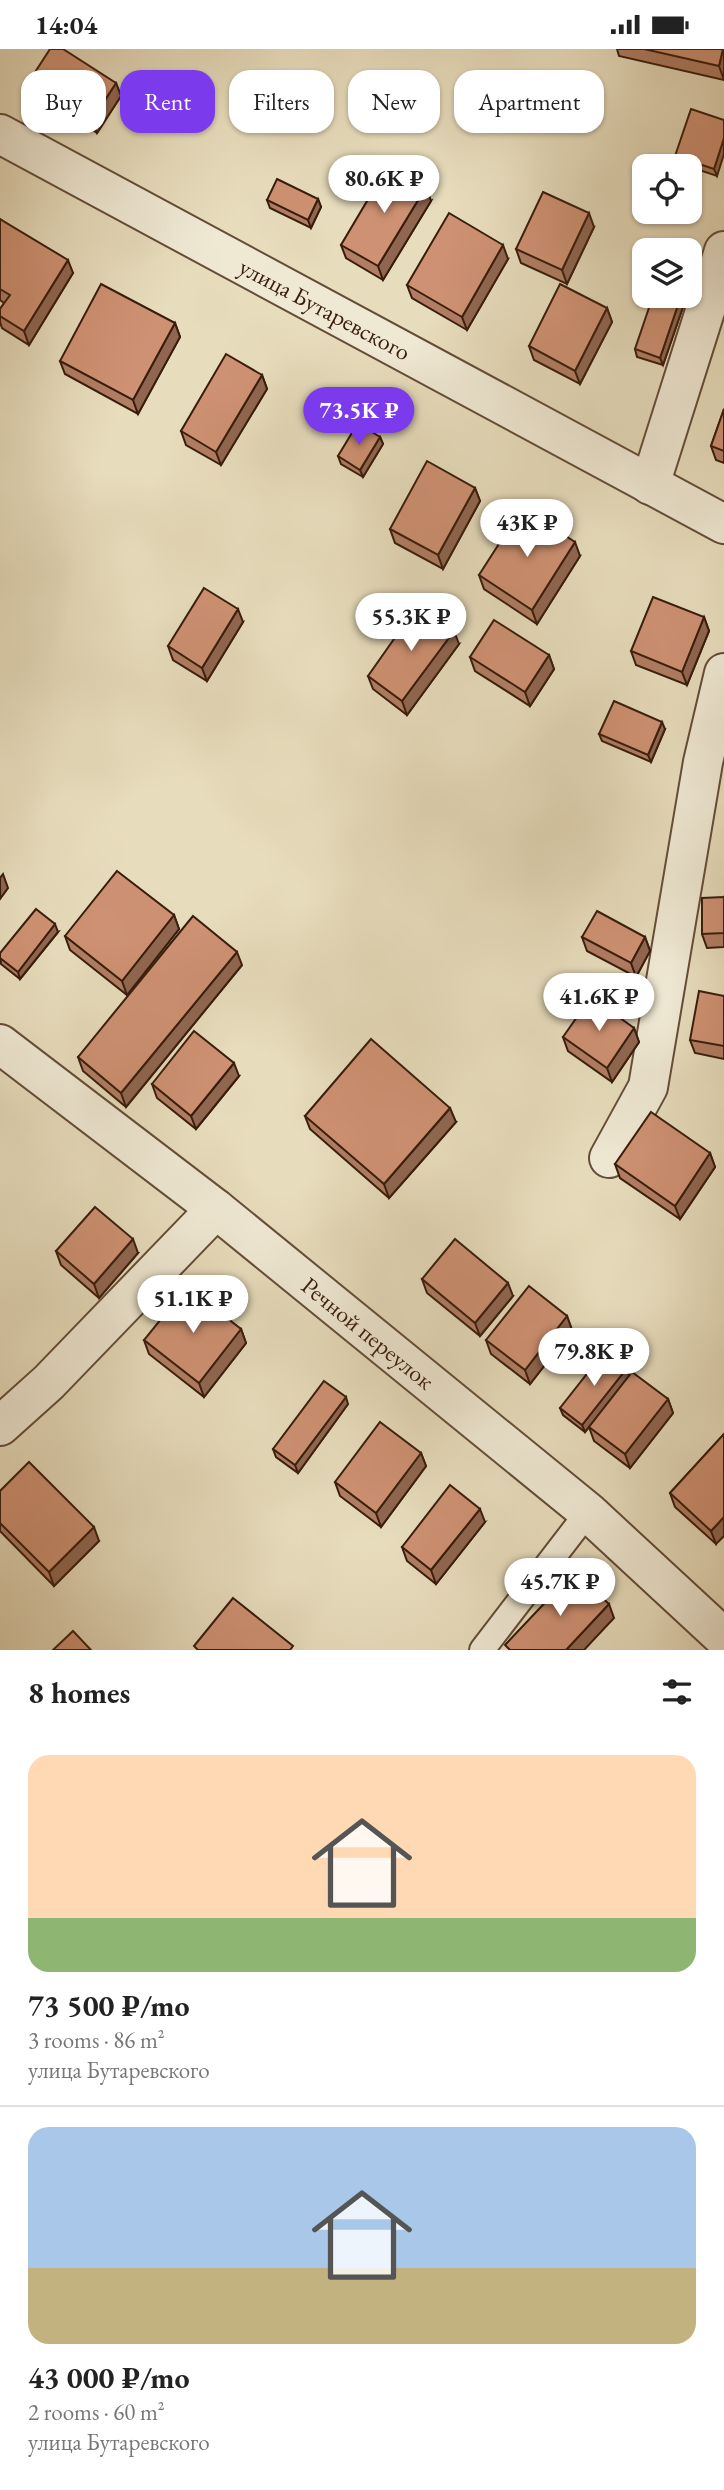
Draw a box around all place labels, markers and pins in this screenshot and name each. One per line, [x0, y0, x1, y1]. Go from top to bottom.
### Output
pin: 80.6K ₽ [319, 155, 449, 215]
pin: 73.5K ₽ [294, 387, 424, 447]
pin: 43K ₽ [478, 499, 576, 559]
pin: 55.3K ₽ [346, 593, 476, 653]
pin: 41.6K ₽ [534, 974, 664, 1033]
pin: 51.1K ₽ [128, 1275, 258, 1335]
pin: 79.8K ₽ [529, 1329, 659, 1388]
pin: 45.7K ₽ [495, 1559, 625, 1618]

